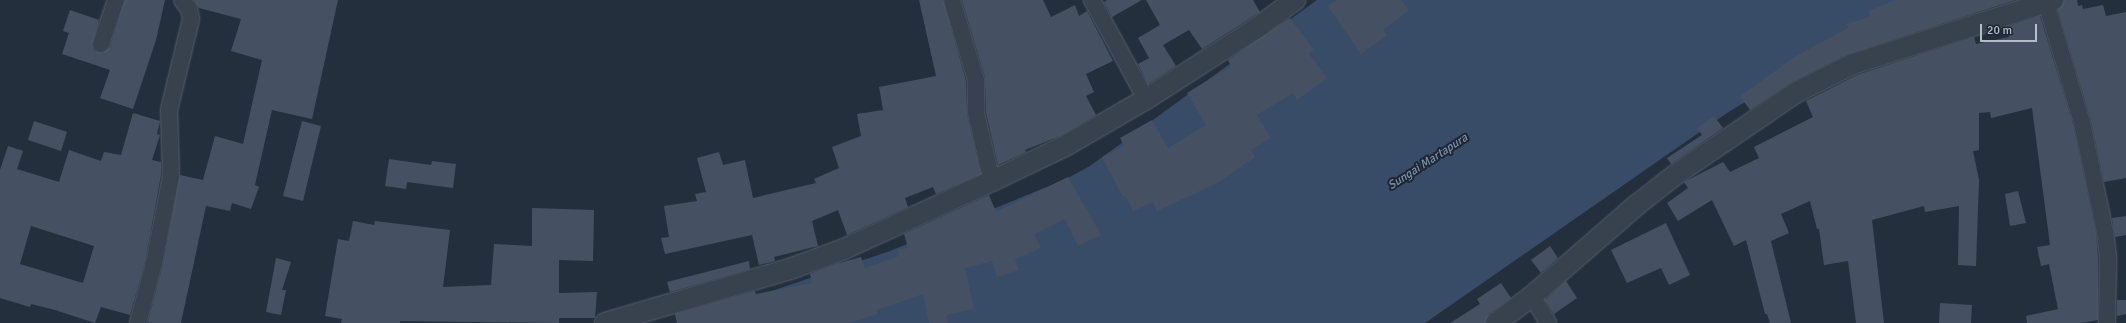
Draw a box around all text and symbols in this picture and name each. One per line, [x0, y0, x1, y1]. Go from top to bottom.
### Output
scale bar [1982, 16, 2039, 42]
text: 20 m [1987, 23, 2012, 38]
water label: Sungai Martapura [1385, 131, 1471, 193]

